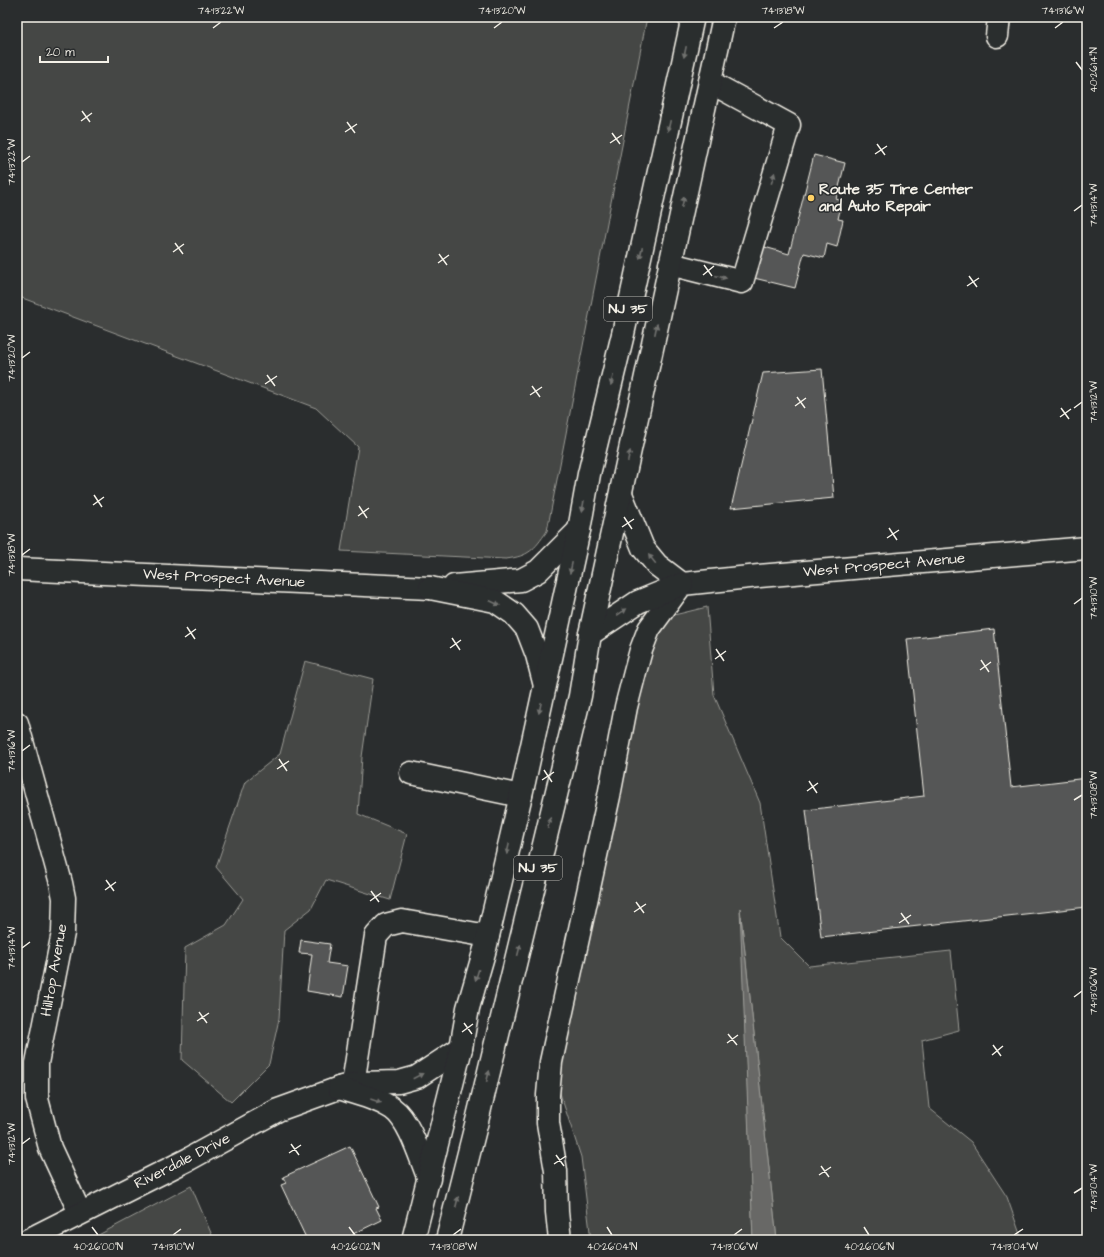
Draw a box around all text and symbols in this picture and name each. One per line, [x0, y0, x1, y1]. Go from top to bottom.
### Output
text: 74°13'22"W [198, 4, 245, 18]
text: 74°13'20"W [479, 4, 526, 18]
text: 74°13'18"W [762, 4, 805, 18]
text: 74°13'16"W [1042, 4, 1085, 18]
scale bar [40, 38, 108, 64]
text: 20 m [46, 44, 75, 61]
one-way arrow [682, 46, 688, 59]
text: 40°26'14"N [1087, 47, 1101, 93]
one-way arrow [666, 120, 672, 132]
text: 74°13'22"W [5, 138, 19, 185]
one-way arrow [770, 172, 776, 184]
place label: Route 35 Tire Center and Auto Repair [818, 179, 974, 217]
text: 74°13'14"W [1087, 183, 1101, 227]
marker: Route 35 Tire Center and Auto Repair [806, 193, 816, 203]
one-way arrow [681, 196, 687, 208]
one-way arrow [637, 247, 643, 259]
one-way arrow [716, 274, 728, 280]
road number: NJ 35 [604, 297, 652, 321]
one-way arrow [654, 323, 660, 335]
text: 74°13'20"W [5, 334, 19, 381]
one-way arrow [608, 373, 614, 386]
text: 74°13'12"W [1087, 380, 1101, 423]
one-way arrow [627, 450, 633, 462]
one-way arrow [580, 500, 586, 513]
text: 74°13'18"W [5, 533, 19, 576]
street label: West Prospect Avenue [802, 547, 966, 583]
one-way arrow [648, 554, 657, 565]
one-way arrow [567, 562, 573, 574]
street label: West Prospect Avenue [142, 563, 306, 593]
text: 74°13'10"W [1087, 576, 1101, 619]
one-way arrow [490, 600, 501, 606]
one-way arrow [617, 608, 627, 616]
one-way arrow [537, 702, 543, 715]
text: 74°13'16"W [5, 729, 19, 772]
text: 74°13'08"W [1087, 771, 1101, 819]
one-way arrow [546, 817, 552, 829]
one-way arrow [505, 843, 511, 855]
road number: NJ 35 [514, 856, 562, 880]
street label: Hilltop Avenue [36, 922, 72, 1018]
text: 74°13'14"W [5, 926, 19, 970]
one-way arrow [516, 944, 522, 956]
text: 74°13'06"W [1087, 967, 1101, 1015]
one-way arrow [474, 969, 480, 981]
one-way arrow [486, 1070, 492, 1082]
one-way arrow [412, 1072, 424, 1079]
one-way arrow [370, 1098, 382, 1104]
text: 74°13'12"W [5, 1122, 19, 1165]
street label: Riverdale Drive [130, 1128, 234, 1194]
text: 74°13'04"W [1087, 1163, 1101, 1212]
one-way arrow [454, 1196, 460, 1208]
text: 40°26'00"N [73, 1240, 123, 1254]
text: 74°13'10"W [152, 1240, 195, 1254]
text: 40°26'02"N [330, 1240, 380, 1254]
text: 74°13'08"W [429, 1240, 477, 1254]
text: 40°26'04"N [587, 1240, 637, 1254]
text: 74°13'06"W [710, 1240, 758, 1254]
text: 40°26'06"N [844, 1240, 894, 1254]
text: 74°13'04"W [990, 1240, 1039, 1254]

